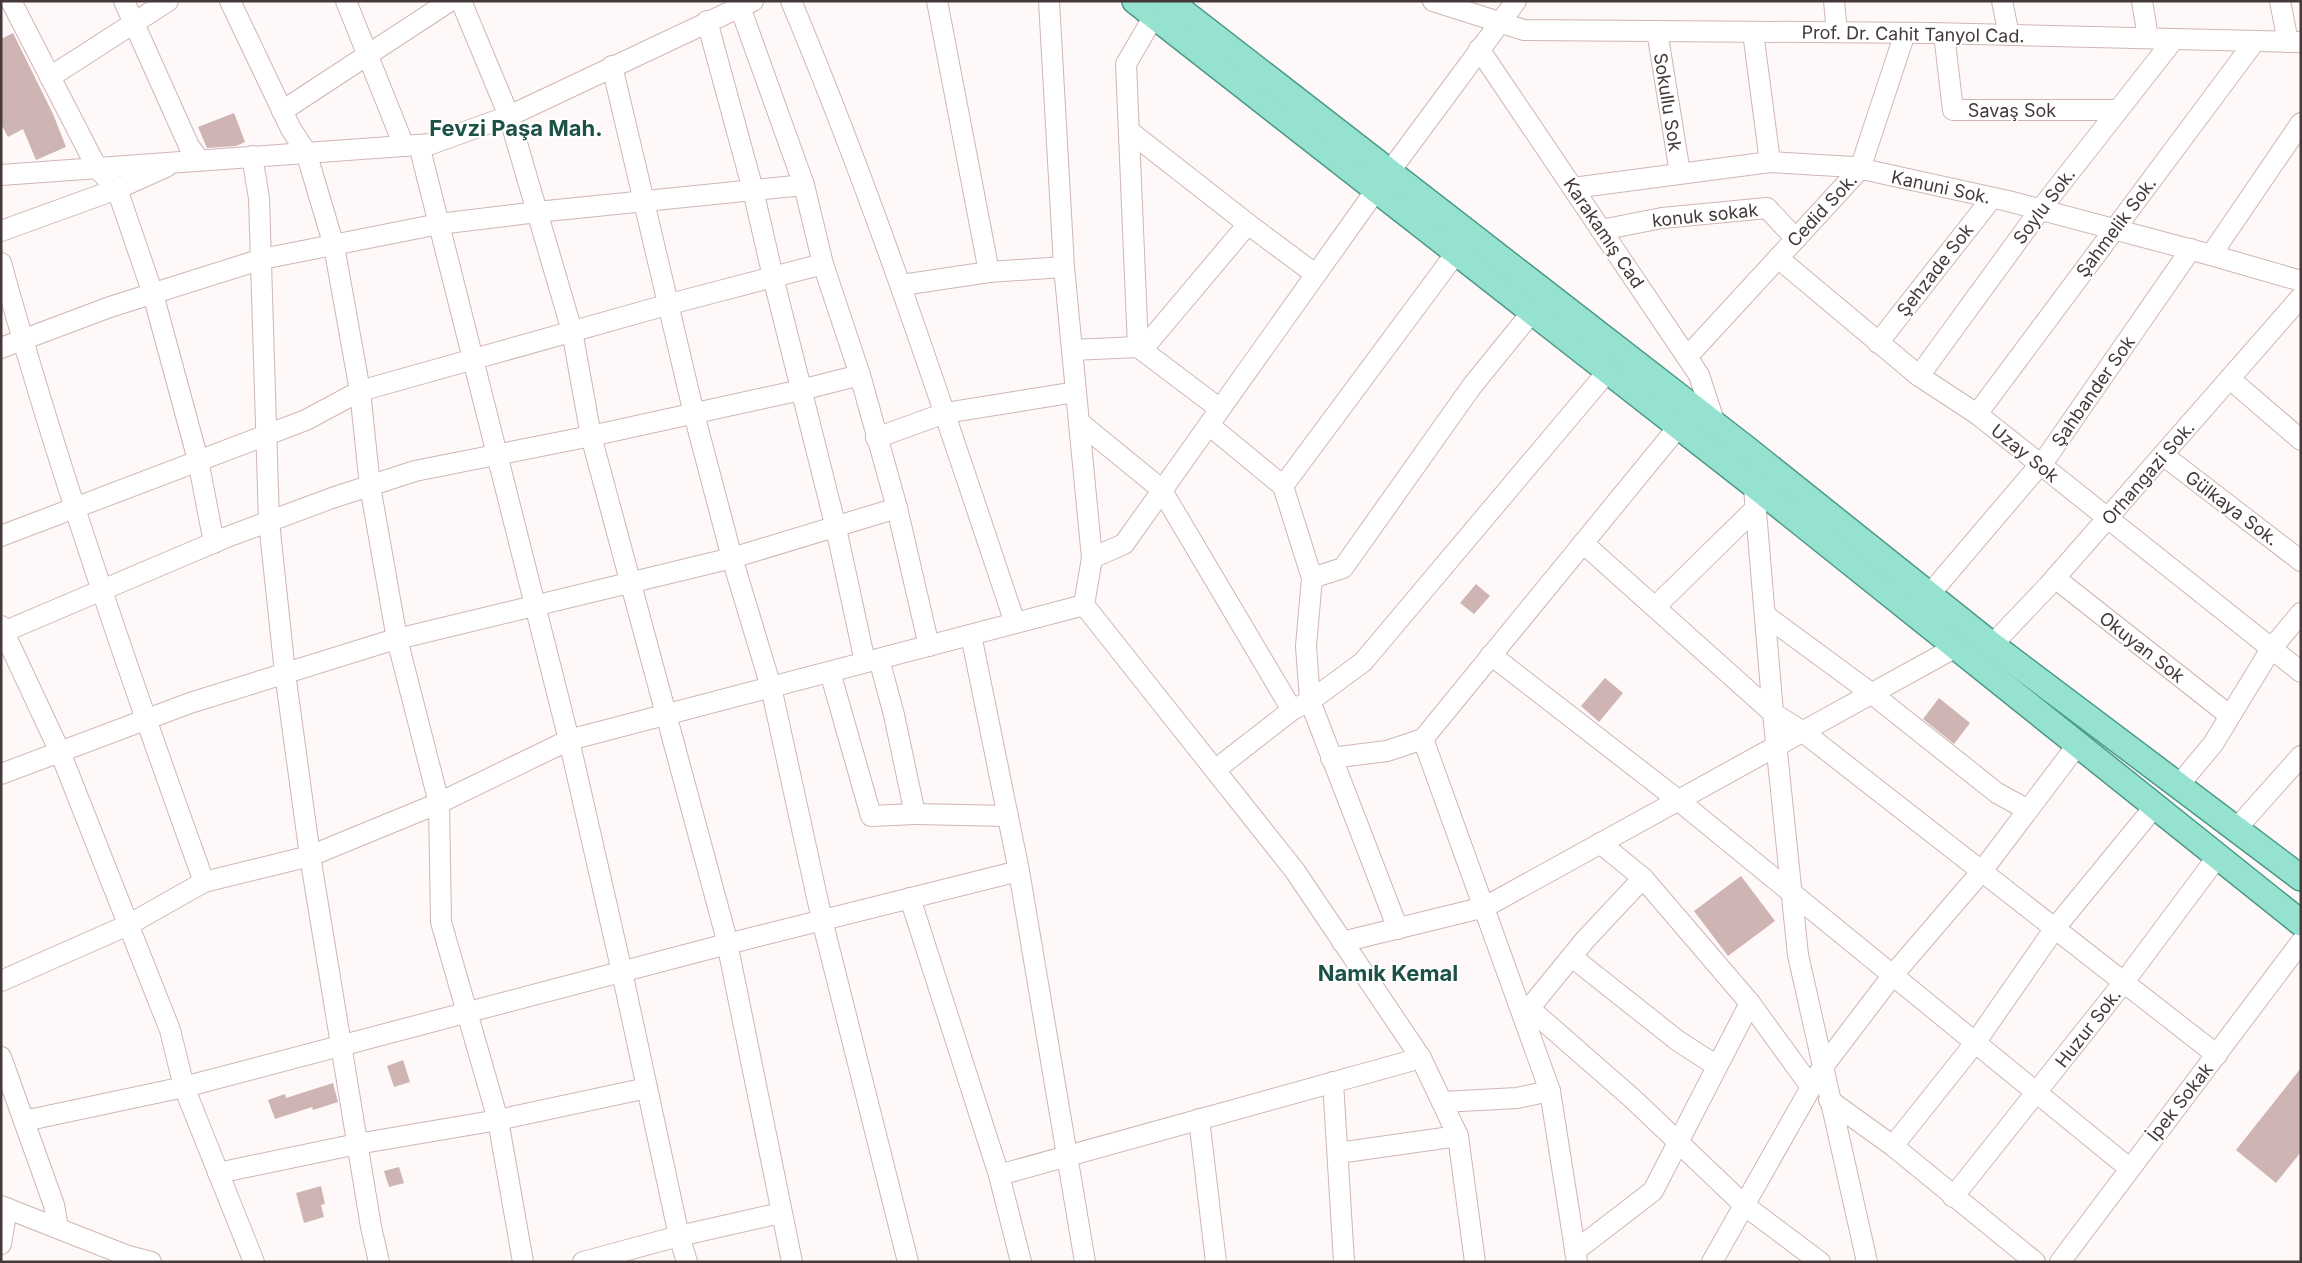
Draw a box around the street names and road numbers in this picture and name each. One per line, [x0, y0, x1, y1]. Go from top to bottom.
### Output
street label: Prof. Dr. Cahit Tanyol Cad. [1801, 22, 2025, 46]
street label: Sokullu Sok [1650, 51, 1686, 153]
street label: Savaş Sok [1968, 100, 2056, 121]
street label: Soylu Sok. [2009, 164, 2079, 248]
street label: Kanuni Sok. [1889, 166, 1993, 208]
street label: Cedid Sok. [1783, 169, 1861, 251]
street label: Şahmelik Sok. [2072, 173, 2160, 281]
street label: Karakamış Cad [1559, 174, 1649, 292]
street label: konuk sokak [1651, 199, 1759, 231]
street label: Şehzade Sok [1892, 220, 1978, 320]
street label: Şahbander Sok [2047, 332, 2139, 450]
street label: Orhangazi Sok. [2097, 417, 2199, 529]
street label: Uzay Sok [1987, 419, 2063, 487]
street label: Gülkaya Sok. [2181, 466, 2283, 550]
street label: Okuyan Sok [2095, 607, 2189, 687]
street label: Huzur Sok. [2051, 985, 2125, 1071]
street label: İpek Sokak [2142, 1058, 2217, 1145]

